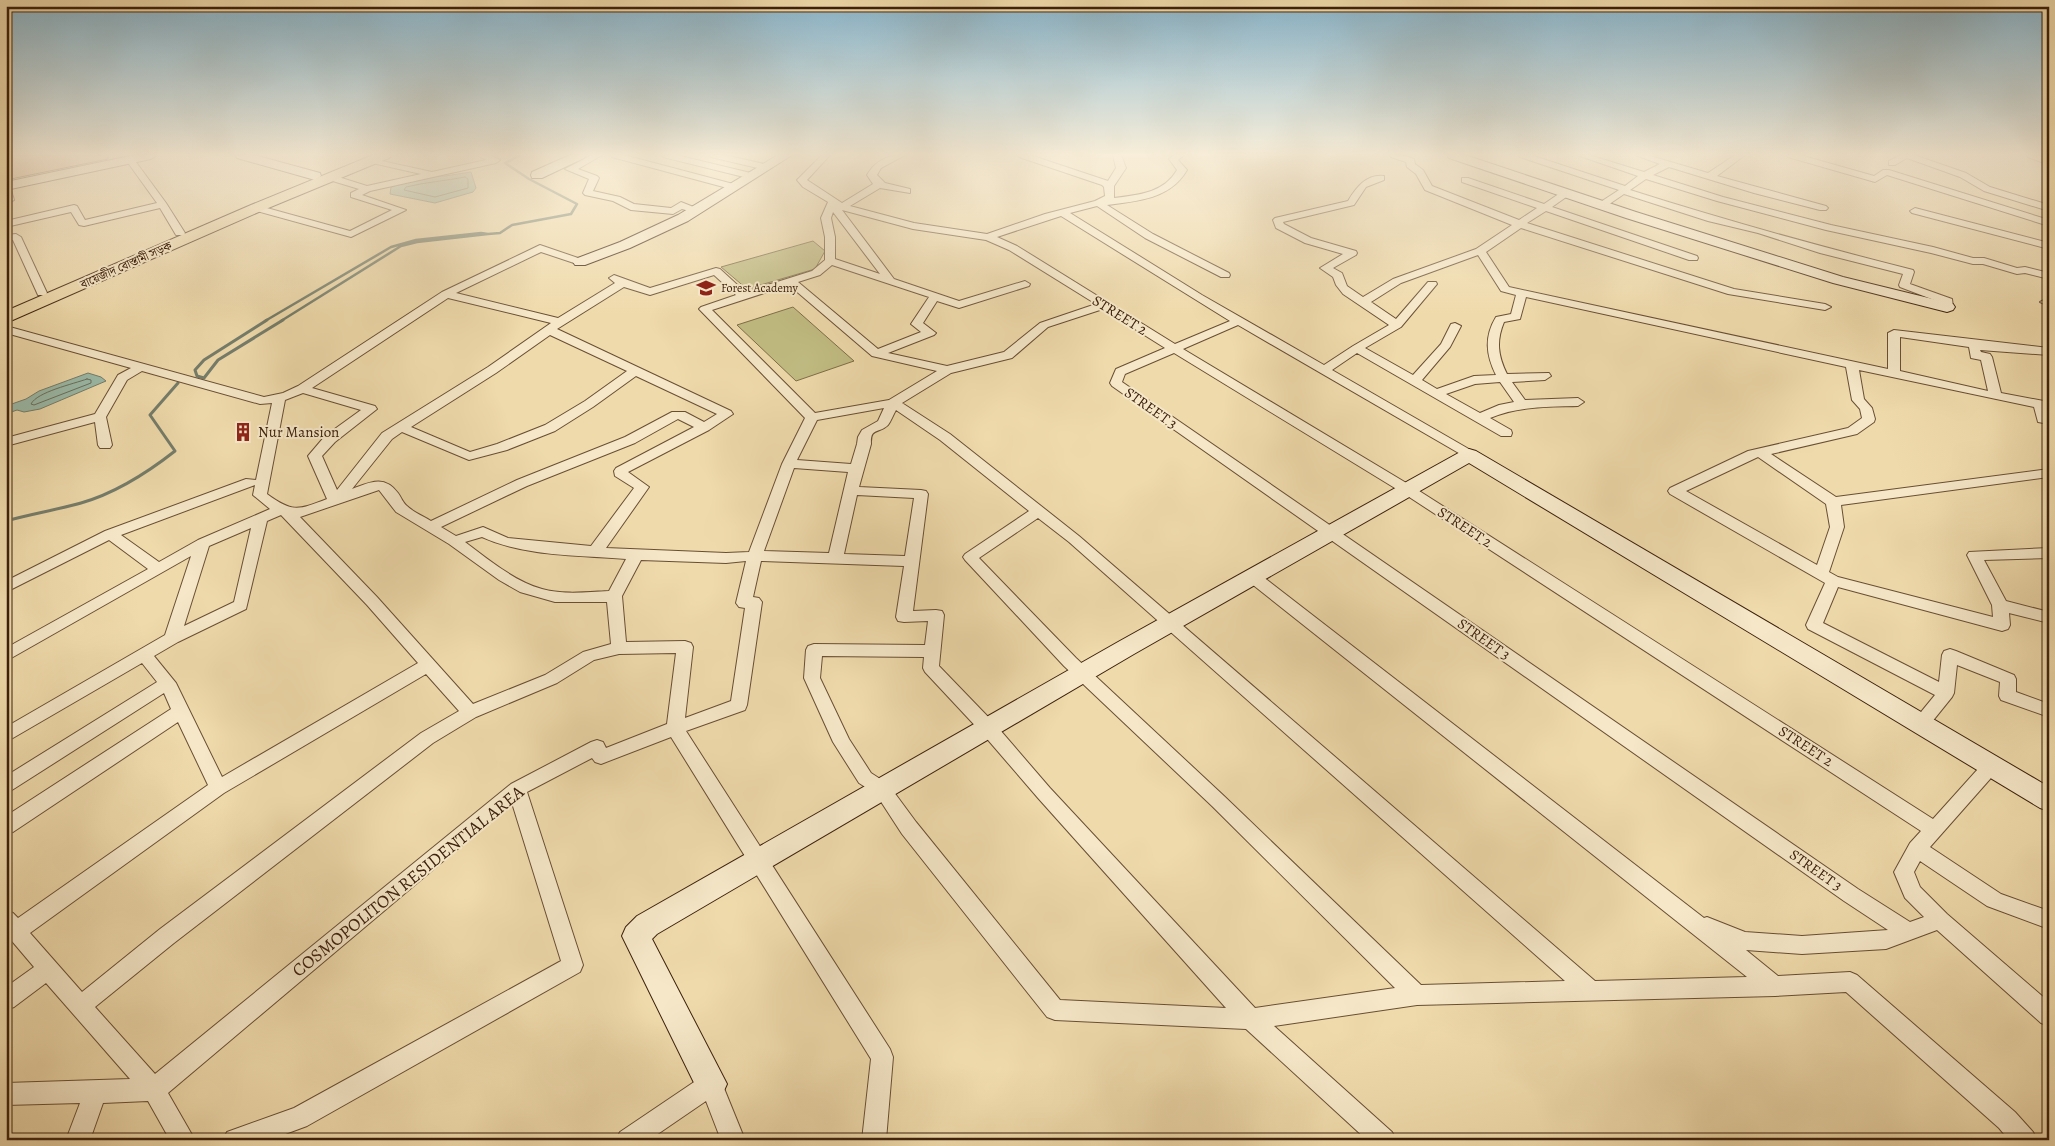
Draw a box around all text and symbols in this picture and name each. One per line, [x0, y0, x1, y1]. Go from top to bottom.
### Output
street label: বায়েজীদ বোস্তামী সড়ক [77, 237, 175, 293]
school or university icon: Forest Academy [695, 277, 717, 299]
place label: Forest Academy [721, 280, 799, 296]
street label: STREET 2 [1089, 290, 1151, 340]
street label: STREET 3 [1121, 382, 1181, 434]
building icon: Nur Mansion [232, 421, 254, 443]
place label: Nur Mansion [258, 422, 339, 442]
street label: STREET 2 [1434, 502, 1496, 552]
street label: STREET 3 [1454, 613, 1514, 665]
street label: STREET 2 [1775, 721, 1837, 771]
street label: COSMOPOLITON RESIDENTIAL AREA [287, 779, 529, 982]
street label: STREET 3 [1786, 844, 1846, 896]

